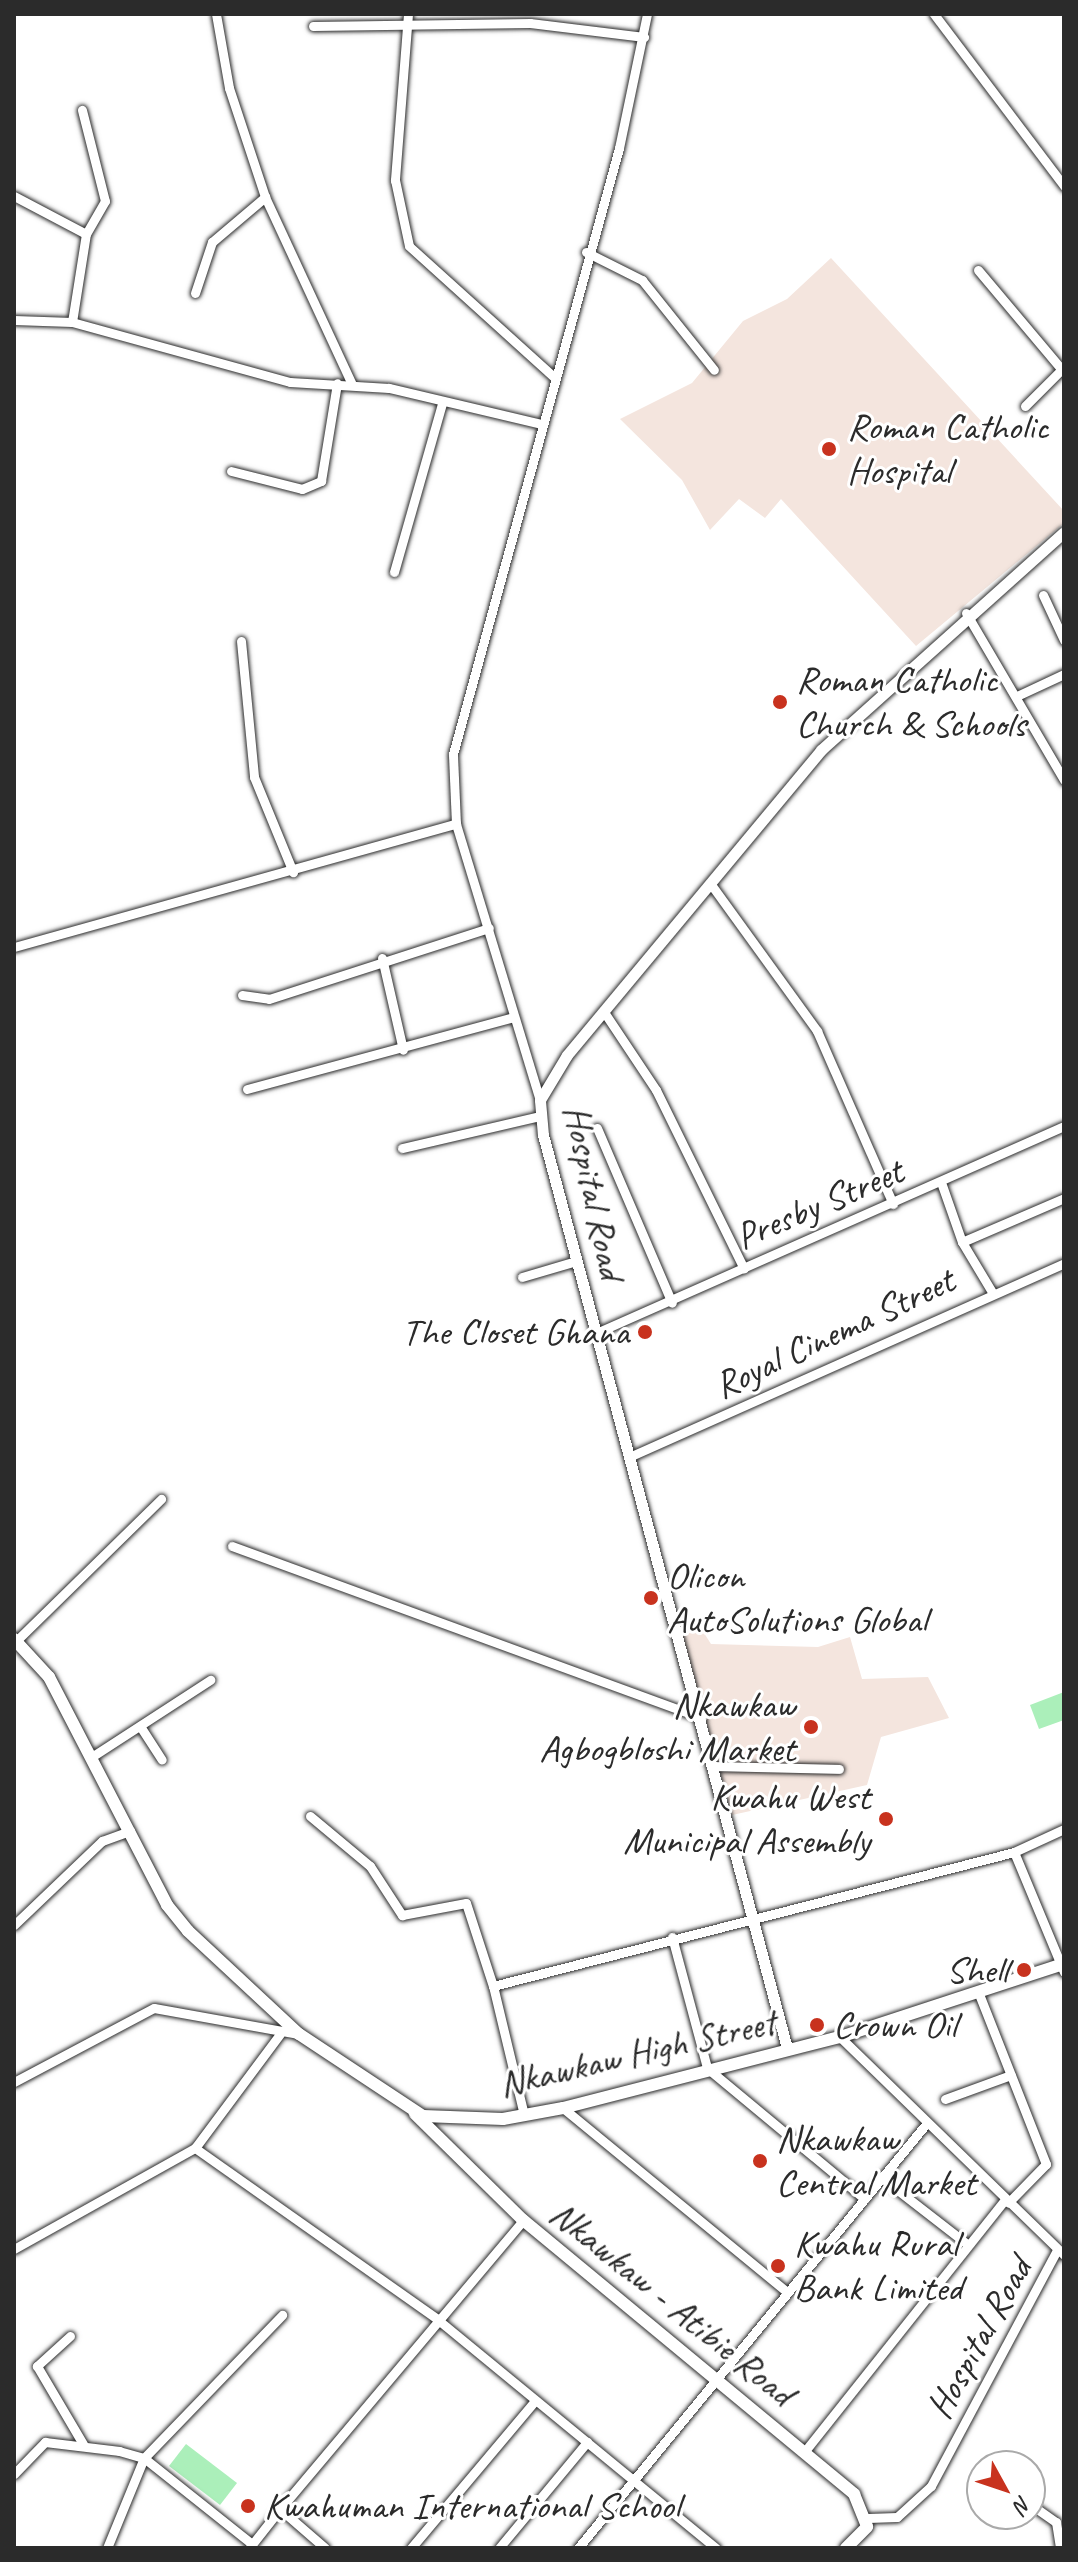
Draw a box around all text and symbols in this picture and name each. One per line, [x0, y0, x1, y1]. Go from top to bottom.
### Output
place label: Roman Catholic Hospital [847, 404, 1048, 494]
marker: Roman Catholic Hospital [818, 438, 840, 460]
place label: Roman Catholic Church & Schools [796, 657, 1026, 746]
marker: Roman Catholic Church & Schools [771, 693, 789, 711]
street label: Hospital Road [553, 1101, 635, 1283]
street label: Presby Street [728, 1148, 910, 1260]
street label: Royal Cinema Street [706, 1257, 962, 1409]
place label: The Closet Ghana [401, 1309, 629, 1355]
marker: The Closet Ghana [636, 1323, 654, 1341]
place label: Olicon AutoSolutions Global [667, 1553, 927, 1642]
marker: Olicon AutoSolutions Global [642, 1589, 660, 1607]
place label: Nkawkaw Agbogbloshi Market [539, 1682, 795, 1772]
marker: Nkawkaw Agbogbloshi Market [802, 1718, 820, 1736]
place label: Kwahu West Municipal Assembly [624, 1774, 870, 1864]
marker: Kwahu West Municipal Assembly [877, 1810, 895, 1828]
place label: Shell [946, 1947, 1008, 1993]
marker: Shell [1015, 1961, 1033, 1979]
street label: Nkawkaw High Street [494, 1999, 780, 2107]
place label: Crown Oil [833, 2002, 957, 2048]
marker: Crown Oil [808, 2016, 826, 2034]
place label: Nkawkaw Central Market [776, 2116, 977, 2206]
marker: Nkawkaw Central Market [751, 2152, 769, 2170]
street label: Nkawkaw - Atibie Road [541, 2191, 803, 2415]
place label: Kwahu Rural Bank Limited [794, 2221, 962, 2310]
street label: Hospital Road [916, 2250, 1042, 2426]
marker: Kwahu Rural Bank Limited [769, 2257, 787, 2275]
north arrow [966, 2450, 1046, 2530]
place label: Kwahuman International School [264, 2483, 678, 2529]
text: N [1008, 2490, 1038, 2518]
marker: Kwahuman International School [239, 2497, 257, 2515]

